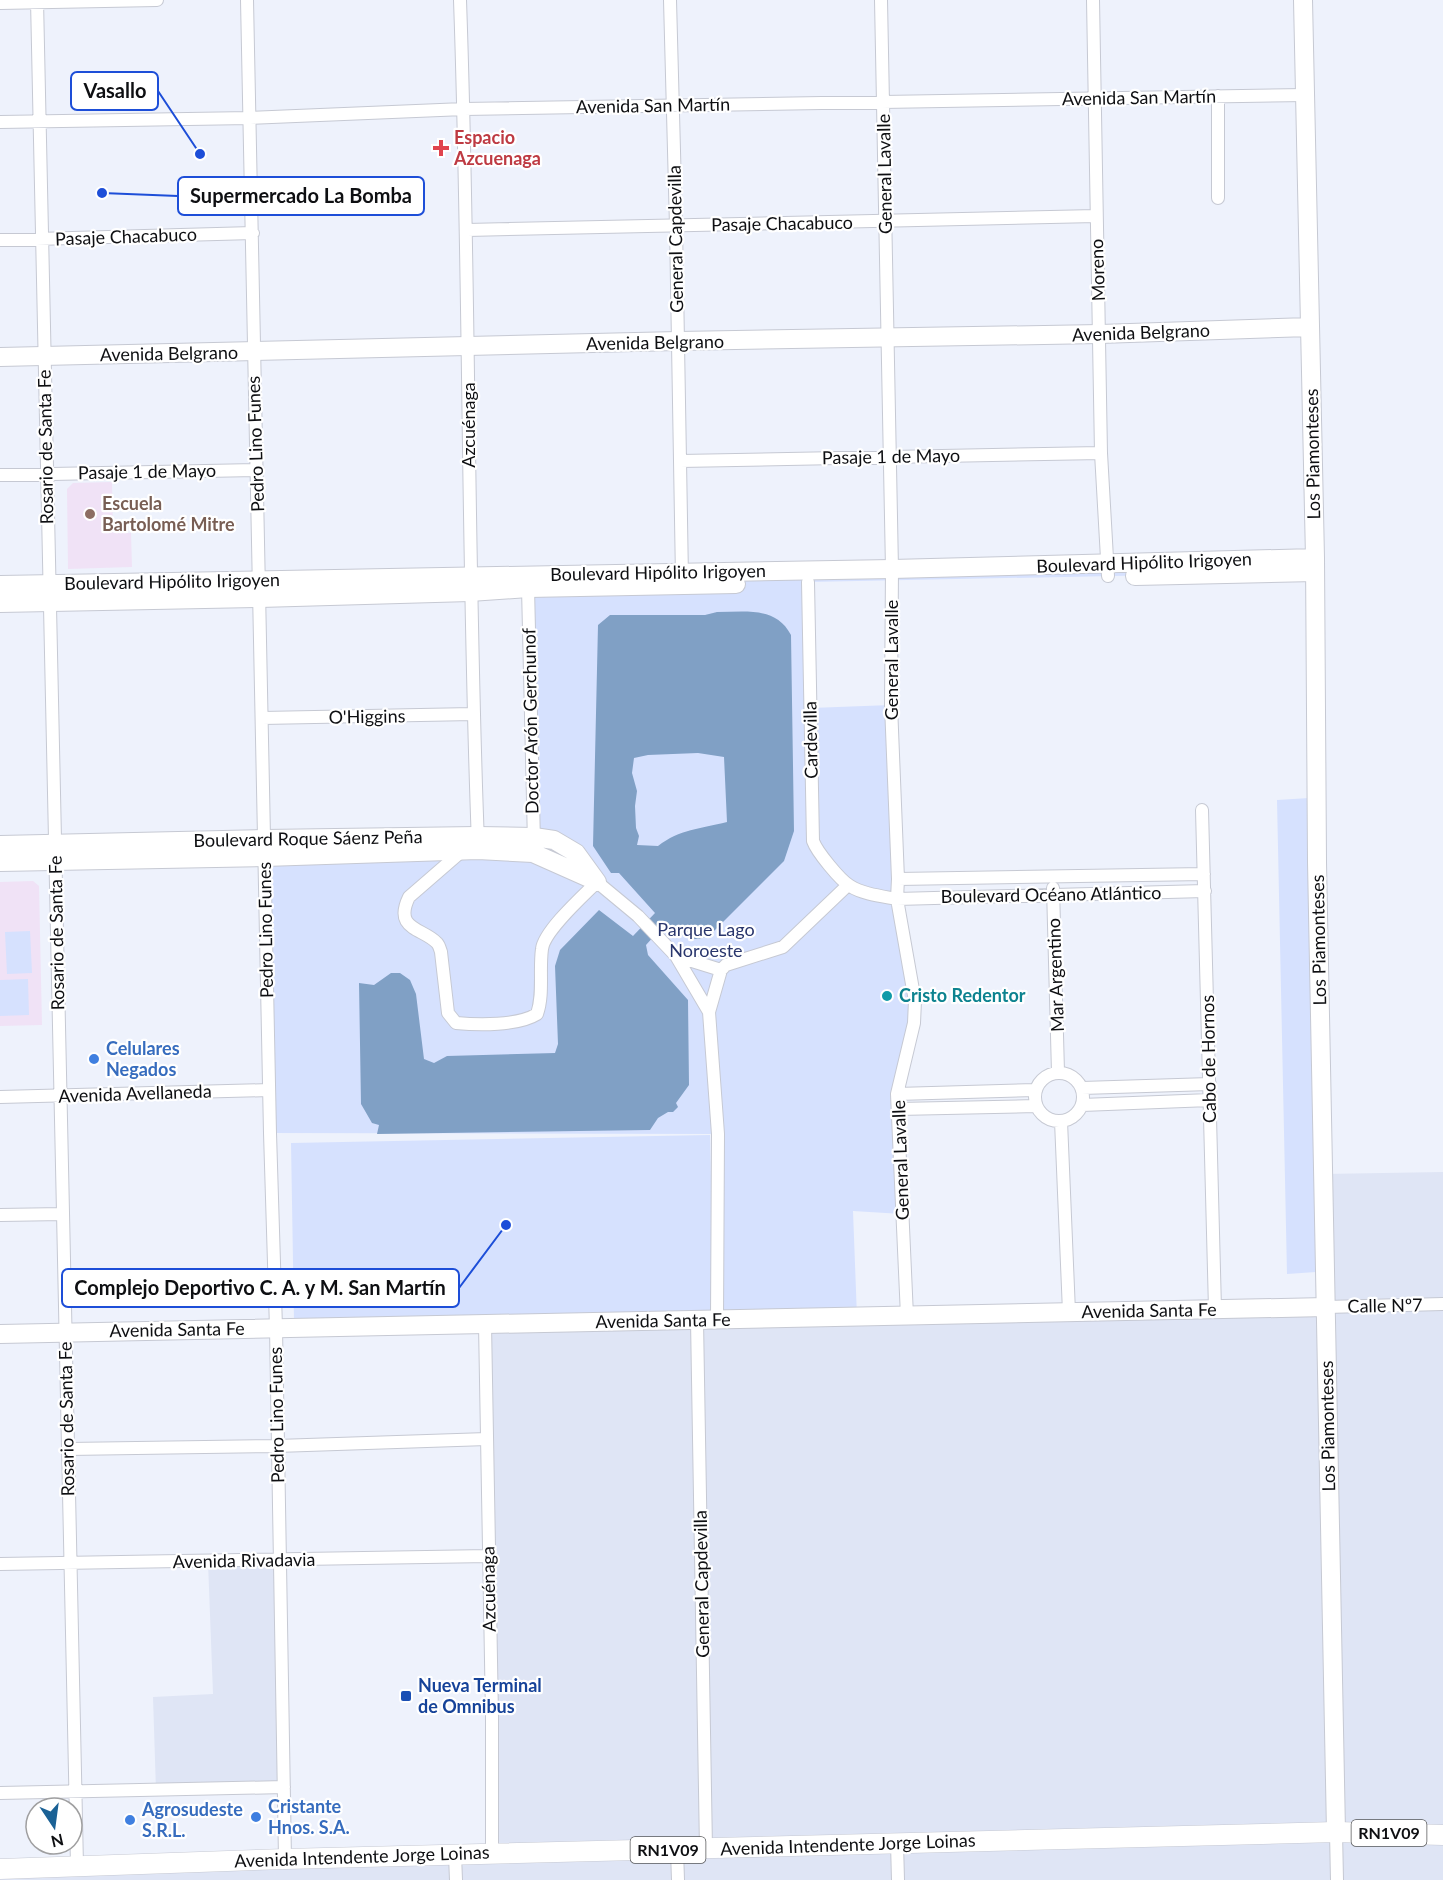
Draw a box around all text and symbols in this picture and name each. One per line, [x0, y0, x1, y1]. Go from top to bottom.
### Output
callout: Vasallo [71, 72, 158, 110]
text: Vasallo [83, 78, 146, 102]
street label: Avenida San Martín [1062, 85, 1216, 109]
street label: Avenida San Martín [576, 93, 730, 117]
street label: General Lavalle [872, 114, 896, 234]
place label: Espacio Azcuenaga [453, 126, 541, 169]
marker: Espacio Azcuenaga [432, 139, 450, 157]
street label: General Capdevilla [663, 165, 687, 313]
callout: Supermercado La Bomba [178, 177, 424, 215]
text: Supermercado La Bomba [190, 183, 412, 207]
street label: Pasaje Chacabuco [711, 211, 853, 235]
street label: Pasaje Chacabuco [55, 223, 197, 249]
street label: Moreno [1085, 238, 1109, 302]
street label: Avenida Belgrano [1072, 319, 1210, 345]
street label: Avenida Belgrano [586, 330, 724, 354]
street label: Avenida Belgrano [100, 341, 238, 365]
street label: Rosario de Santa Fe [33, 369, 57, 525]
street label: Pedro Lino Funes [242, 375, 268, 512]
street label: Azcuénaga [457, 382, 479, 468]
street label: Los Piamonteses [1300, 388, 1324, 520]
street label: Pasaje 1 de Mayo [822, 444, 960, 468]
street label: Pasaje 1 de Mayo [78, 459, 216, 483]
place label: Escuela Bartolomé Mitre [102, 492, 235, 535]
marker: Escuela Bartolomé Mitre [83, 507, 97, 521]
street label: Boulevard Hipólito Irigoyen [1036, 547, 1252, 577]
street label: Boulevard Hipólito Irigoyen [550, 559, 766, 585]
street label: Boulevard Hipólito Irigoyen [64, 568, 280, 594]
street label: General Lavalle [880, 600, 902, 720]
street label: Doctor Arón Gerchunof [517, 627, 543, 814]
street label: Cardevilla [798, 701, 822, 779]
street label: O'Higgins [328, 704, 406, 728]
street label: Boulevard Roque Sáenz Peña [193, 825, 423, 851]
street label: Rosario de Santa Fe [44, 855, 68, 1011]
street label: Pedro Lino Funes [253, 862, 277, 998]
street label: Los Piamonteses [1306, 874, 1330, 1006]
street label: Boulevard Océano Atlántico [941, 881, 1161, 907]
park label: Parque Lago Noroeste [657, 918, 755, 961]
street label: Mar Argentino [1042, 918, 1068, 1032]
place label: Cristo Redentor [899, 984, 1026, 1006]
marker: Cristo Redentor [880, 989, 894, 1003]
street label: Cabo de Hornos [1196, 994, 1220, 1123]
place label: Celulares Negados [106, 1037, 180, 1080]
marker: Celulares Negados [87, 1052, 101, 1066]
street label: Avenida Avellaneda [58, 1079, 212, 1107]
street label: General Lavalle [887, 1100, 913, 1221]
callout: Complejo Deportivo C. A. y M. San Martín [62, 1269, 459, 1307]
text: Complejo Deportivo C. A. y M. San Martín [74, 1275, 446, 1299]
street label: Calle Nº7 [1347, 1293, 1423, 1317]
street label: Avenida Santa Fe [1081, 1298, 1217, 1322]
street label: Avenida Santa Fe [595, 1308, 731, 1332]
street label: Avenida Santa Fe [109, 1317, 245, 1341]
street label: Rosario de Santa Fe [54, 1341, 78, 1497]
street label: Pedro Lino Funes [264, 1347, 288, 1483]
street label: Los Piamonteses [1315, 1360, 1339, 1492]
street label: General Capdevilla [689, 1510, 713, 1658]
street label: Azcuénaga [476, 1546, 500, 1632]
street label: Avenida Rivadavia [172, 1548, 316, 1572]
place label: Nueva Terminal de Omnibus [418, 1674, 542, 1717]
marker: Nueva Terminal de Omnibus [399, 1689, 413, 1703]
place label: Cristante Hnos. S.A. [268, 1795, 350, 1838]
north arrow [24, 1796, 84, 1856]
place label: Agrosudeste S.R.L. [141, 1798, 243, 1841]
marker: Cristante Hnos. S.A. [249, 1810, 263, 1824]
marker: Agrosudeste S.R.L. [123, 1813, 137, 1827]
road number: RN1V09 [1352, 1820, 1426, 1846]
street label: Avenida Intendente Jorge Loinas [720, 1829, 976, 1859]
text: N [49, 1830, 66, 1852]
road number: RN1V09 [630, 1837, 706, 1863]
street label: Avenida Intendente Jorge Loinas [234, 1841, 490, 1871]

